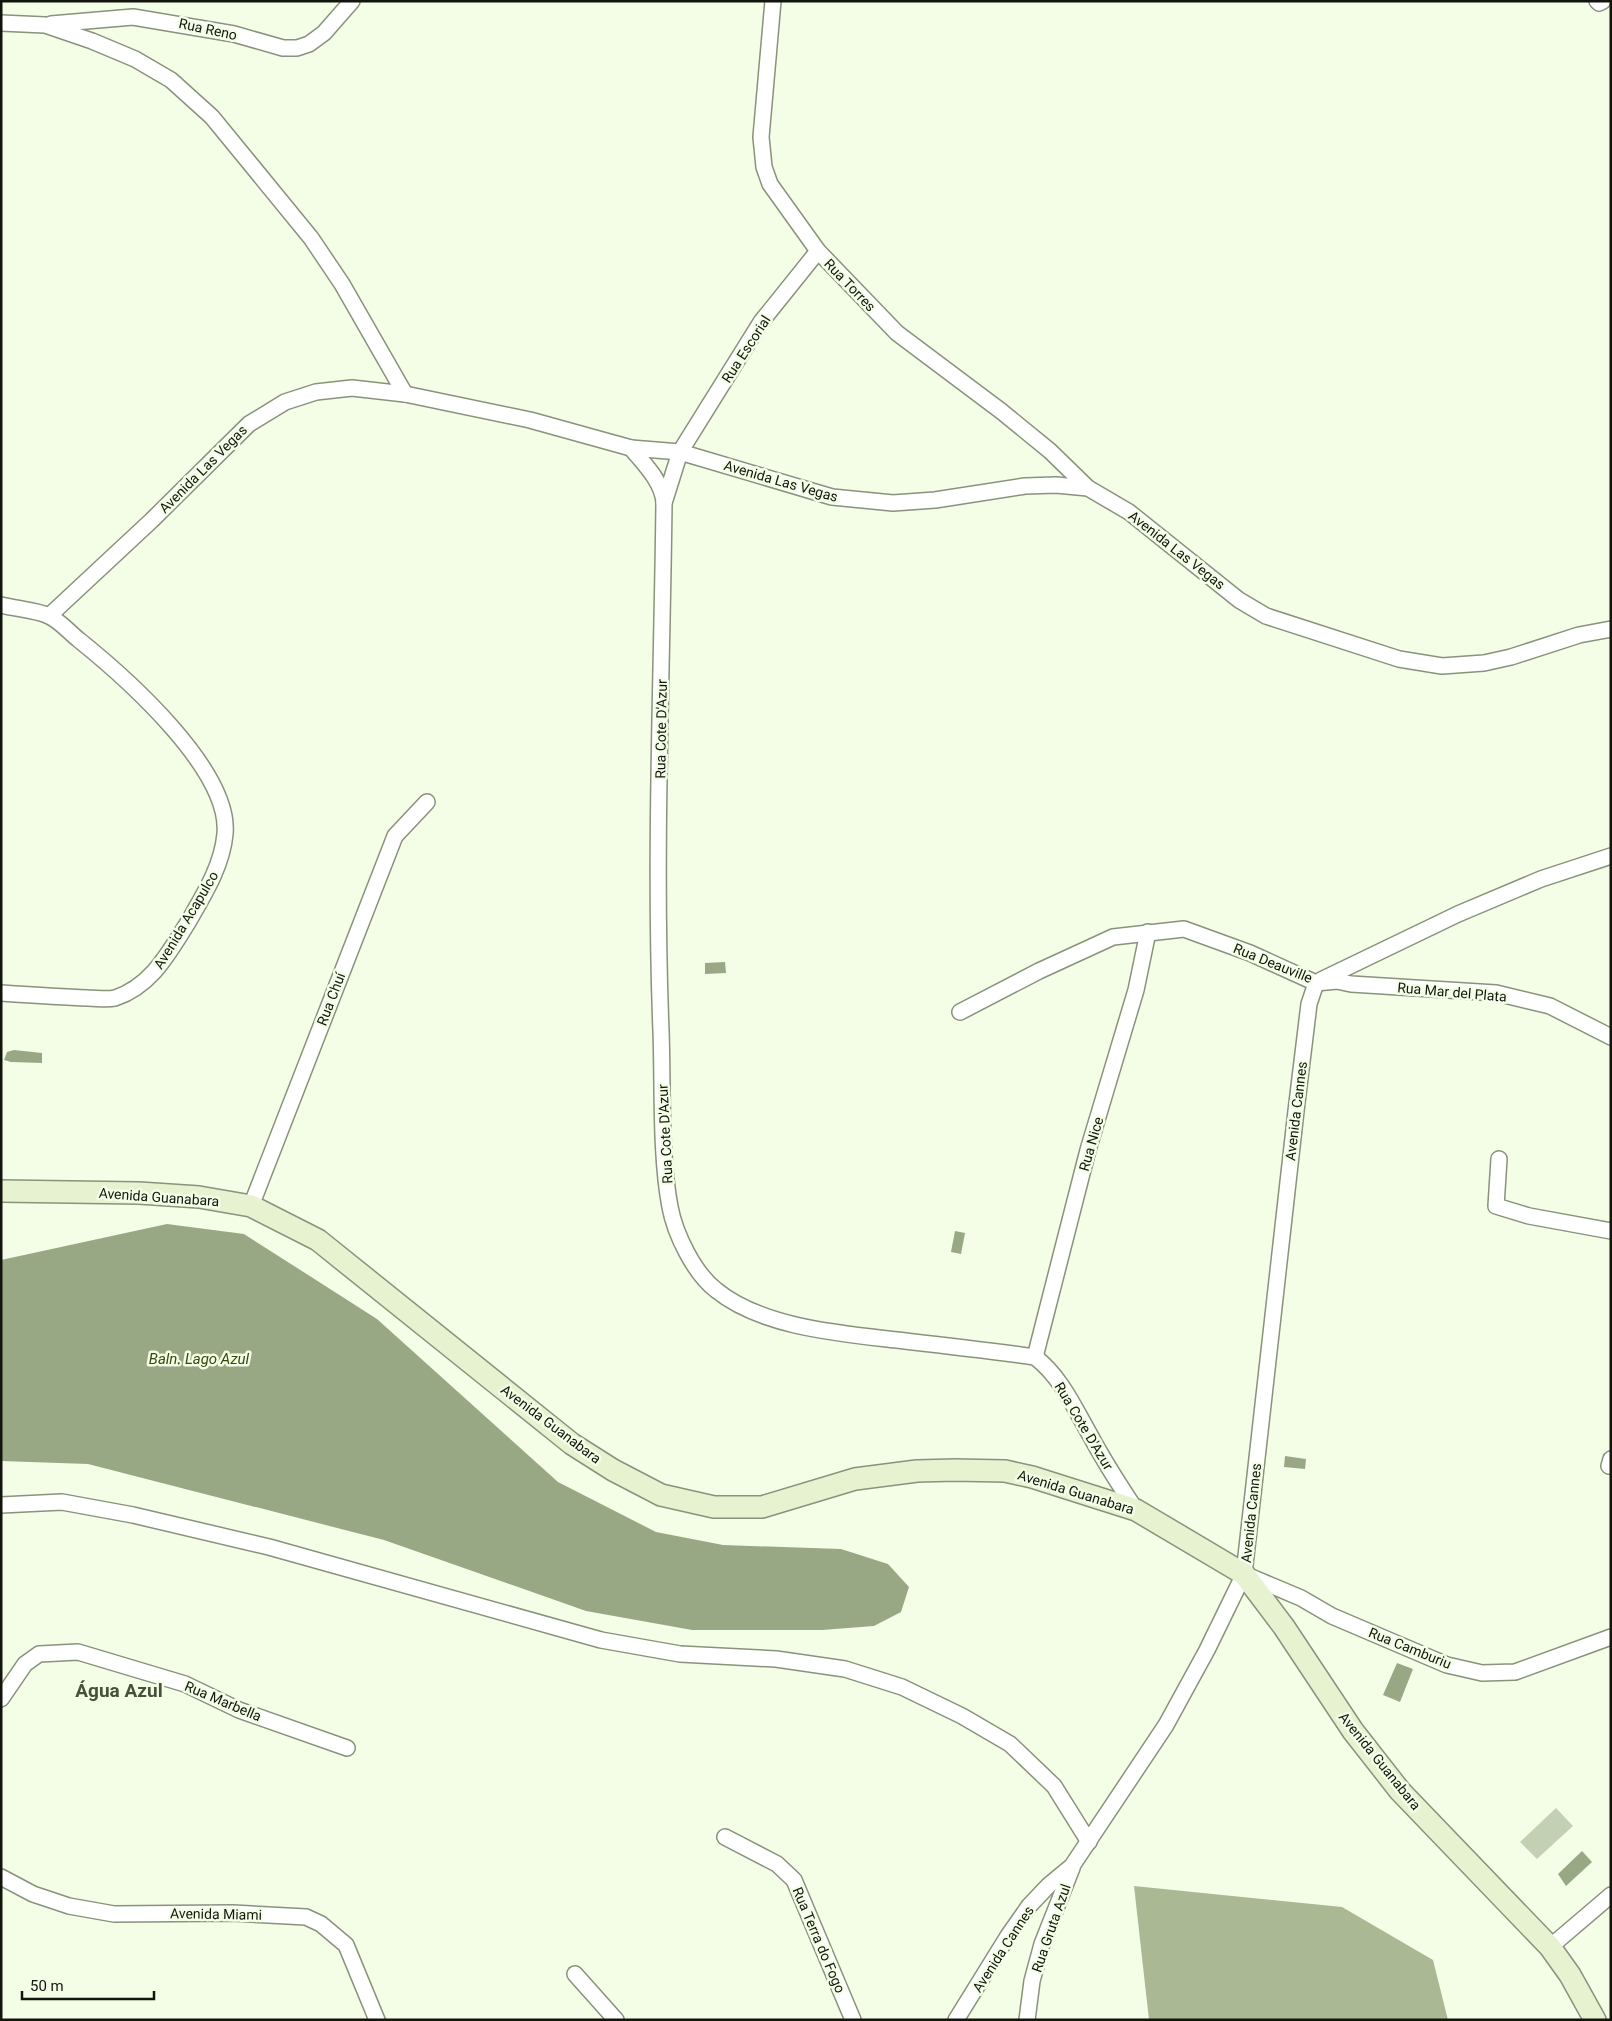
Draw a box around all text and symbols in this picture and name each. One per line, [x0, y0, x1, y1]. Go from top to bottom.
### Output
street label: Rua Reno [177, 15, 239, 43]
street label: Rua Torres [821, 255, 879, 315]
street label: Rua Escorial [718, 312, 774, 386]
street label: Avenida Las Vegas [156, 422, 250, 516]
street label: Avenida Las Vegas [722, 457, 840, 505]
street label: Avenida Las Vegas [1126, 507, 1228, 593]
street label: Rua Cote D'Azur [652, 679, 670, 779]
street label: Avenida Acapulco [150, 868, 222, 972]
street label: Rua Deauville [1231, 940, 1315, 986]
street label: Rua Chuí [314, 970, 349, 1028]
street label: Rua Mar del Plata [1397, 979, 1507, 1005]
street label: Avenida Cannes [1282, 1060, 1310, 1162]
street label: Rua Cote D'Azur [654, 1084, 676, 1184]
street label: Rua Nice [1076, 1115, 1106, 1173]
street label: Avenida Guanabara [98, 1185, 220, 1209]
water label: Baln. Lago Azul [149, 1350, 250, 1368]
street label: Rua Cote D'Azur [1052, 1379, 1117, 1473]
street label: Avenida Guanabara [498, 1381, 604, 1467]
street label: Avenida Cannes [1238, 1462, 1264, 1564]
street label: Avenida Guanabara [1016, 1467, 1136, 1517]
street label: Rua Camburiu [1366, 1624, 1454, 1672]
street label: Rua Marbella [182, 1678, 264, 1724]
district label: Água Azul [75, 1679, 163, 1702]
street label: Avenida Guanabara [1336, 1709, 1424, 1813]
street label: Rua Gruta Azul [1028, 1882, 1074, 1974]
street label: Rua Terra do Fogo [789, 1885, 849, 1995]
street label: Avenida Cannes [969, 1903, 1037, 1995]
street label: Avenida Miami [170, 1905, 262, 1923]
scale bar [22, 1968, 155, 2000]
text: 50 m [30, 1977, 64, 1995]

